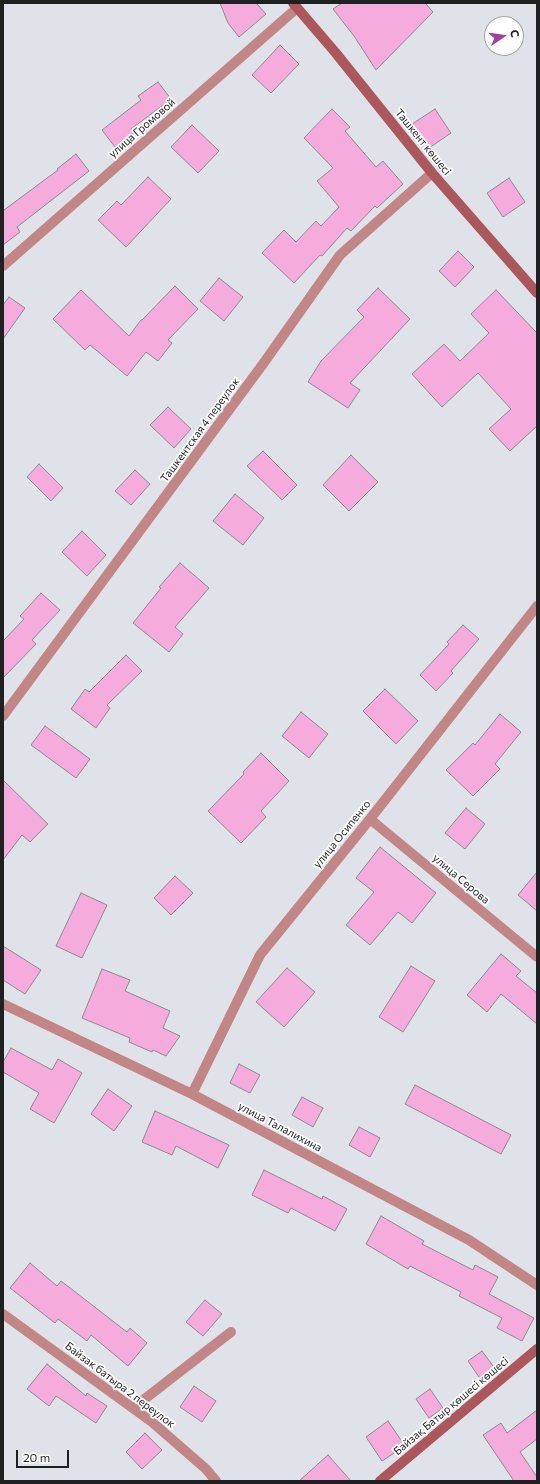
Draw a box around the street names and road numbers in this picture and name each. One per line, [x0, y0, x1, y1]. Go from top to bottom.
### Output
street label: улица Громовой [106, 96, 178, 160]
street label: Ташкент көшесі [392, 106, 454, 178]
street label: Ташкентская 4 переулок [158, 375, 242, 485]
street label: улица Осипенко [311, 797, 373, 871]
street label: улица Серова [430, 851, 492, 907]
street label: улица Талалихина [236, 1099, 324, 1155]
street label: Байзак батыра 2 переулок [62, 1339, 178, 1431]
street label: Байзақ Батыр қөшесі көшесі [391, 1354, 511, 1458]

